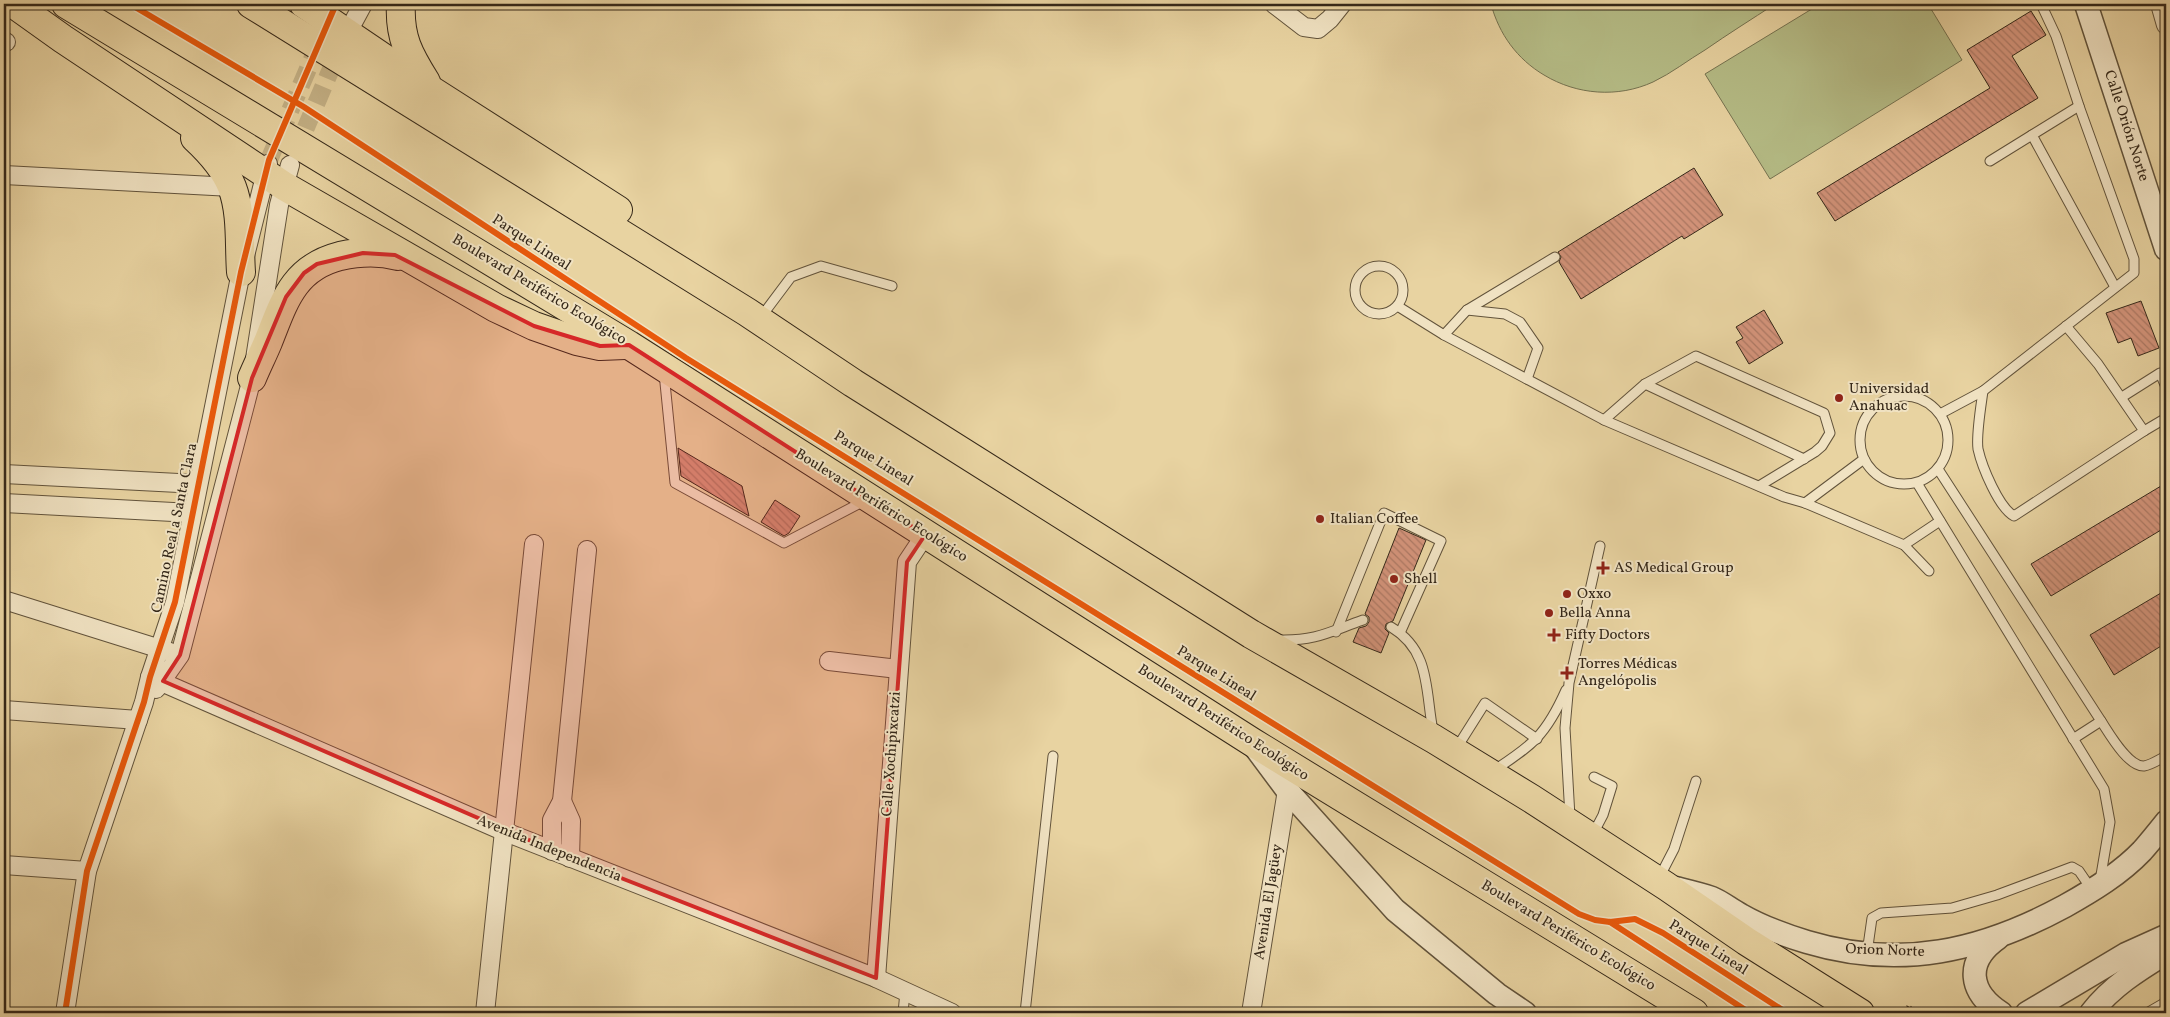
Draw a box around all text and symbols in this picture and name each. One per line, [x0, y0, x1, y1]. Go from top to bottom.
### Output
street label: Calle Orión Norte [2098, 68, 2154, 184]
street label: Parque Lineal [487, 210, 575, 276]
street label: Boulevard Periférico Ecológico [448, 229, 630, 351]
place label: Universidad Anahuac [1849, 379, 1929, 417]
marker: Universidad Anahuac [1833, 392, 1845, 404]
street label: Parque Lineal [829, 426, 917, 492]
street label: Camino Real a Santa Clara [147, 441, 203, 615]
street label: Boulevard Periférico Ecológico [791, 444, 972, 568]
place label: Italian Coffee [1330, 509, 1418, 530]
marker: Italian Coffee [1314, 513, 1326, 525]
place label: AS Medical Group [1614, 558, 1734, 579]
marker: AS Medical Group [1596, 561, 1610, 575]
place label: Shell [1404, 569, 1437, 590]
marker: Shell [1388, 573, 1400, 585]
place label: Oxxo [1577, 584, 1611, 605]
marker: Oxxo [1561, 588, 1573, 600]
place label: Bella Anna [1559, 603, 1631, 624]
marker: Bella Anna [1543, 607, 1555, 619]
place label: Fifty Doctors [1565, 625, 1650, 646]
marker: Fifty Doctors [1547, 628, 1561, 642]
street label: Parque Lineal [1172, 641, 1260, 707]
place label: Torres Médicas Angelópolis [1578, 654, 1677, 692]
street label: Boulevard Periférico Ecológico [1133, 660, 1313, 786]
marker: Torres Médicas Angelópolis [1560, 666, 1574, 680]
street label: Calle Xochipixcatzi [877, 691, 907, 817]
street label: Avenida Independencia [473, 810, 625, 888]
street label: Avenida El Jagüey [1249, 843, 1289, 961]
street label: Boulevard Periférico Ecológico [1477, 875, 1659, 997]
street label: Parque Lineal [1664, 915, 1752, 981]
street label: Orion Norte [1845, 939, 1925, 963]

